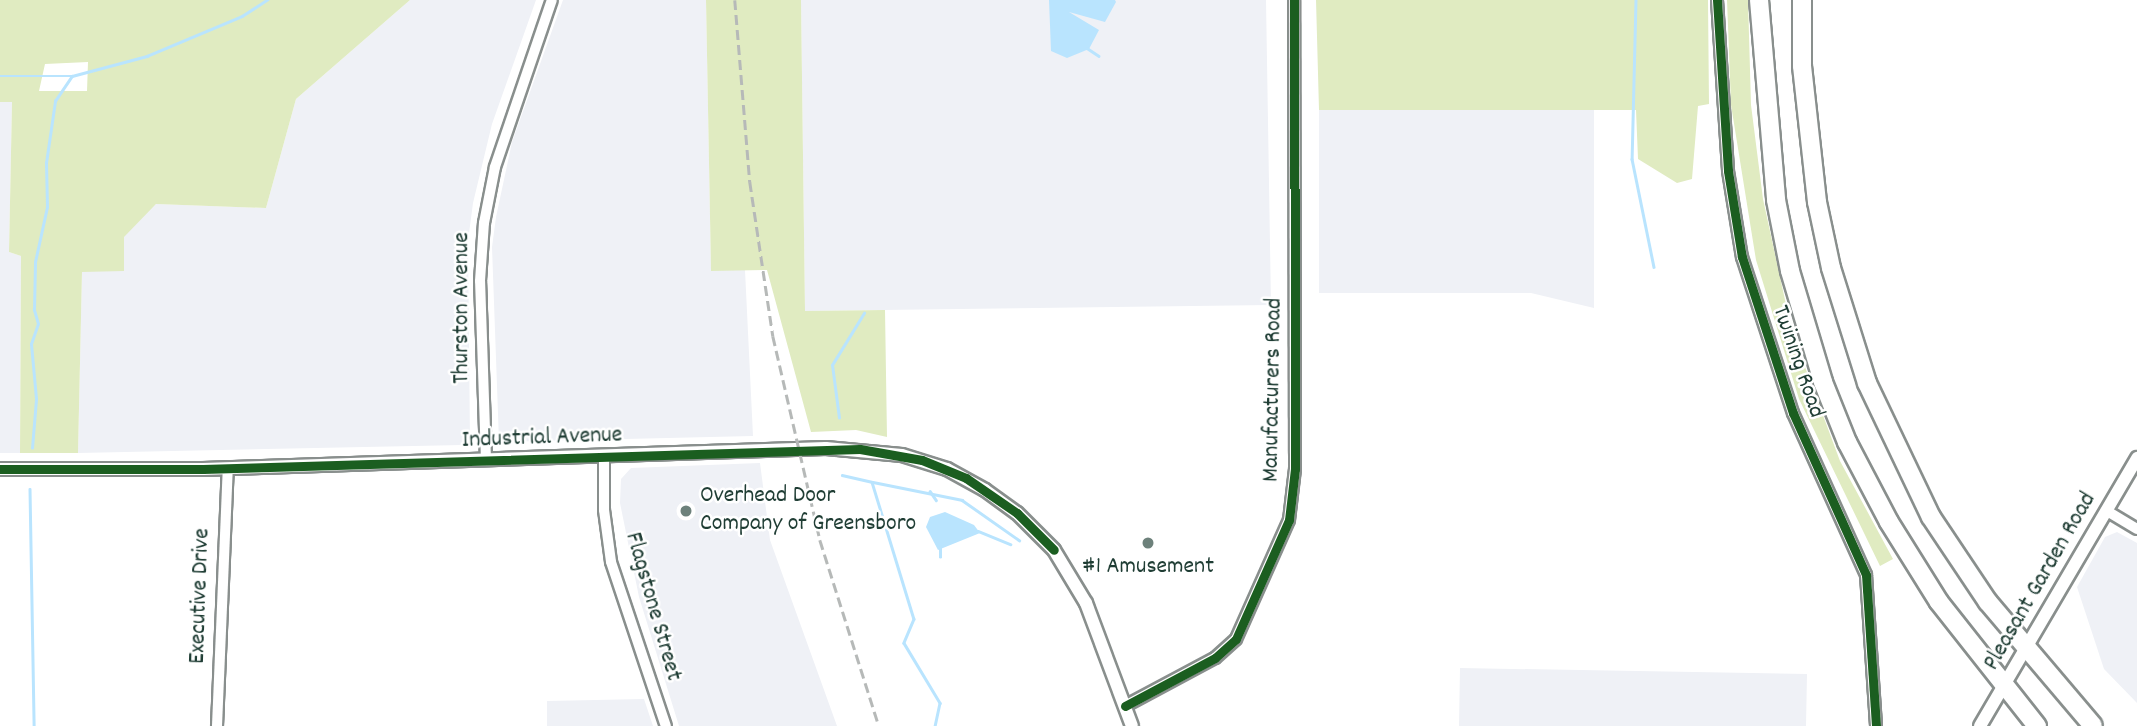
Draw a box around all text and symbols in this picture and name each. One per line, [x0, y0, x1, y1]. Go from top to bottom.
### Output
street label: Thurston Avenue [449, 232, 477, 384]
street label: Manufacturers Road [1258, 298, 1290, 482]
street label: Twining Road [1764, 302, 1830, 422]
street label: Industrial Avenue [461, 422, 623, 456]
place label: Overhead Door Company of Greensboro [700, 483, 916, 539]
street label: Pleasant Garden Road [1978, 488, 2104, 676]
marker: Overhead Door Company of Greensboro [678, 503, 694, 519]
street label: Executive Drive [184, 528, 218, 664]
street label: Flagstone Street [617, 529, 687, 685]
marker: #1 Amusement [1140, 535, 1156, 551]
place label: #1 Amusement [1082, 554, 1214, 582]

